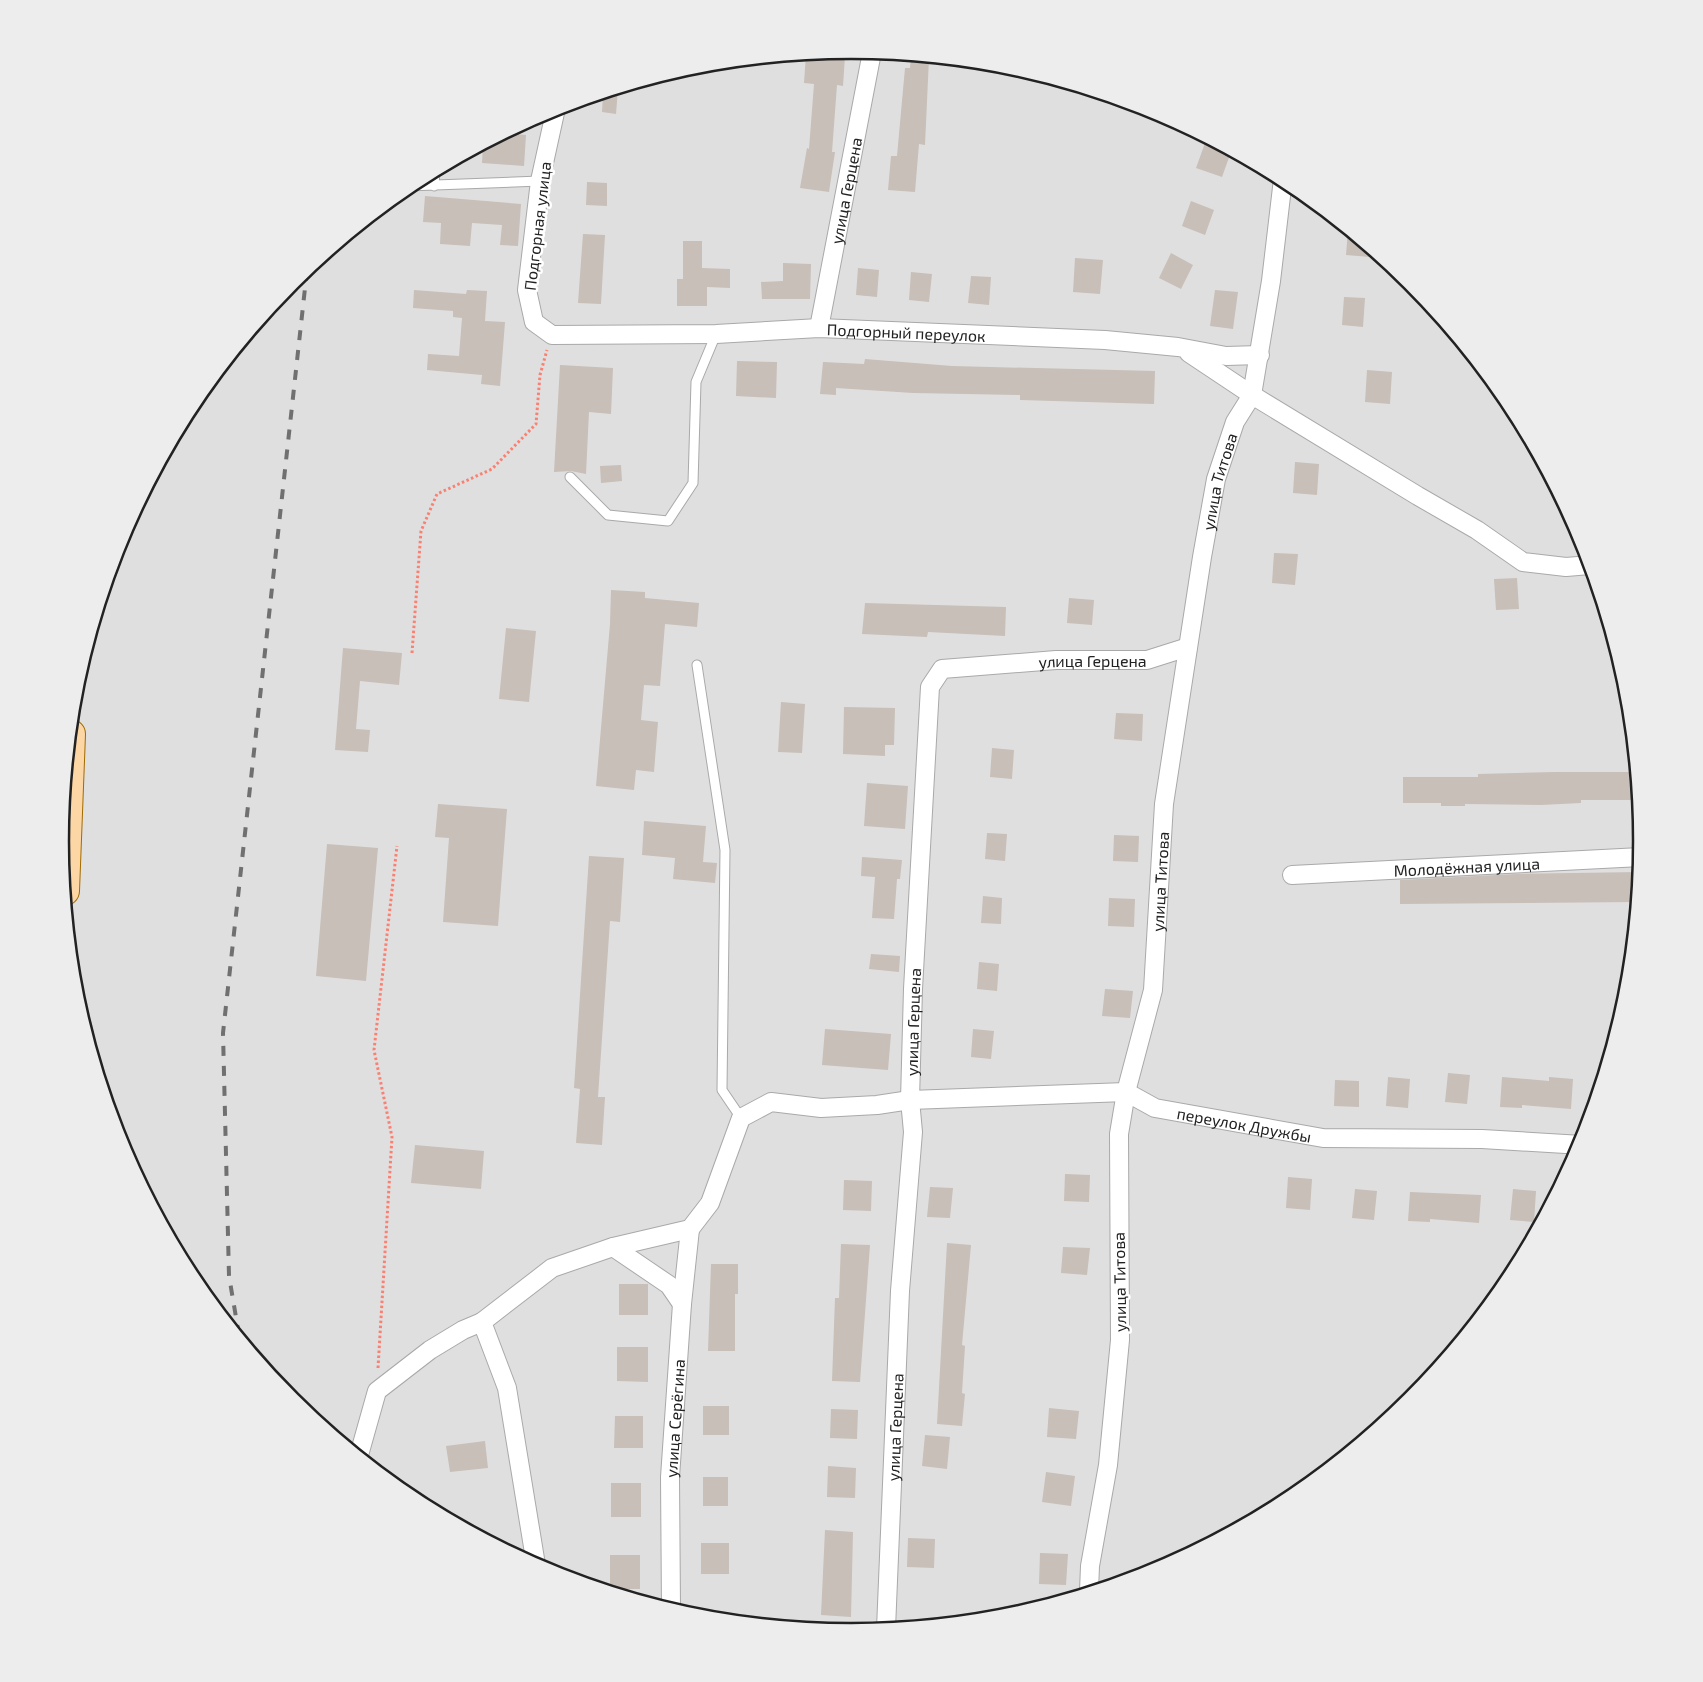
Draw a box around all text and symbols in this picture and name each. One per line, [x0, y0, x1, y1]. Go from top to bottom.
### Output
street label: улица Герцена [826, 136, 865, 246]
street label: Подгорная улица [520, 160, 555, 292]
street label: Подгорный переулок [826, 319, 987, 345]
street label: улица Титова [1197, 430, 1240, 532]
street label: улица Герцена [1038, 651, 1147, 672]
street label: улица Титова [1147, 831, 1172, 932]
street label: Молодёжная улица [1393, 853, 1540, 879]
street label: улица Герцена [901, 967, 924, 1076]
street label: переулок Дружбы [1176, 1103, 1313, 1145]
street label: улица Титова [1109, 1232, 1130, 1332]
street label: улица Серёгина [660, 1358, 688, 1478]
street label: улица Герцена [883, 1373, 906, 1482]

